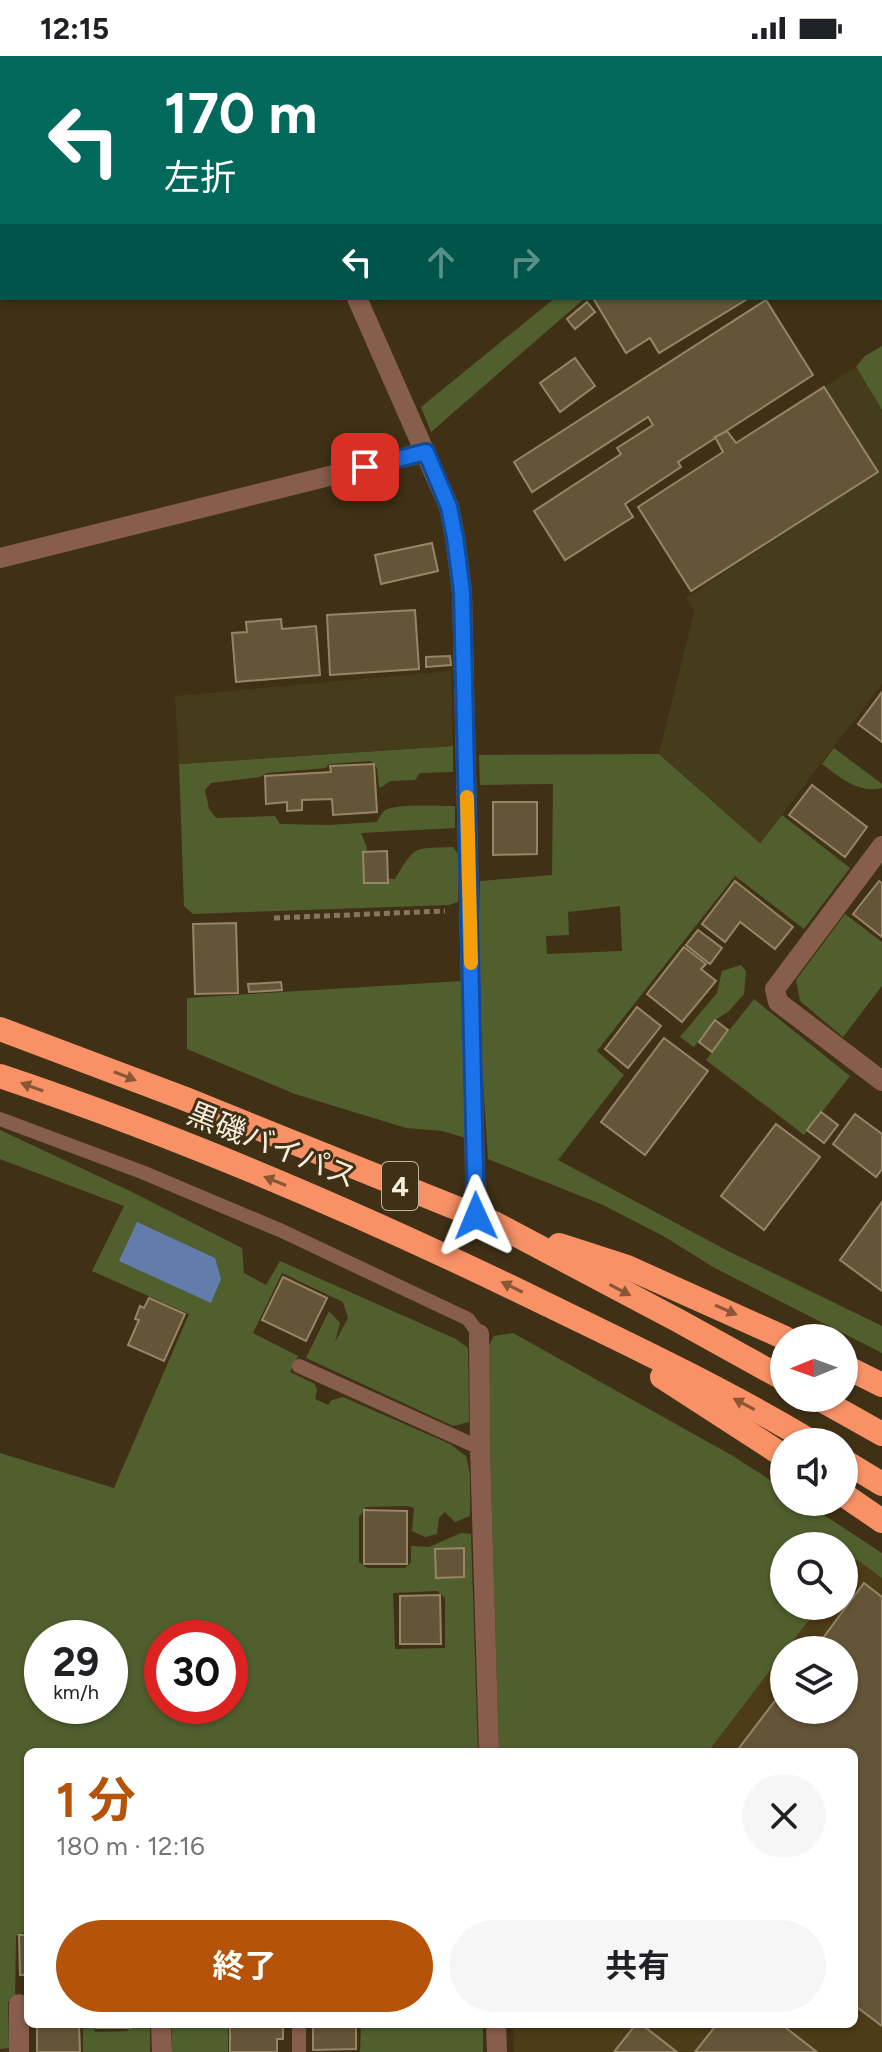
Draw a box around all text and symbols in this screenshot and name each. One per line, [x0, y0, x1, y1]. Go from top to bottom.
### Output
text: 12:15 [40, 10, 109, 47]
text: 170 m [164, 80, 317, 147]
icon: left [32, 88, 136, 192]
text: 左折 [164, 156, 236, 199]
icon: left [335, 240, 379, 284]
icon: ahead [419, 240, 463, 284]
icon: right [503, 240, 547, 284]
pin [331, 433, 399, 501]
icon: arrive [343, 445, 387, 489]
one-way arrow [113, 1070, 137, 1083]
one-way arrow [20, 1080, 44, 1093]
street label: 黒磯バイパス [182, 1094, 362, 1196]
road number: 4 [382, 1162, 418, 1210]
one-way arrow [263, 1174, 287, 1187]
position arrow [434, 1174, 518, 1258]
one-way arrow [500, 1281, 523, 1294]
one-way arrow [609, 1283, 632, 1297]
one-way arrow [714, 1304, 738, 1317]
north arrow [770, 1324, 858, 1412]
map controls [770, 1324, 858, 1724]
one-way arrow [733, 1398, 756, 1411]
button: sound [770, 1428, 858, 1516]
button: search [770, 1532, 858, 1620]
speed limit sign: 30 [144, 1620, 248, 1724]
button: layers [770, 1636, 858, 1724]
text: 29 [53, 1638, 99, 1686]
text: km/h [53, 1680, 99, 1704]
text: 1 分 [56, 1771, 136, 1829]
button: close [742, 1774, 826, 1858]
text: 180 m · 12:16 [56, 1830, 205, 1862]
button: 終了 [56, 1920, 433, 2012]
button: 共有 [449, 1920, 826, 2012]

